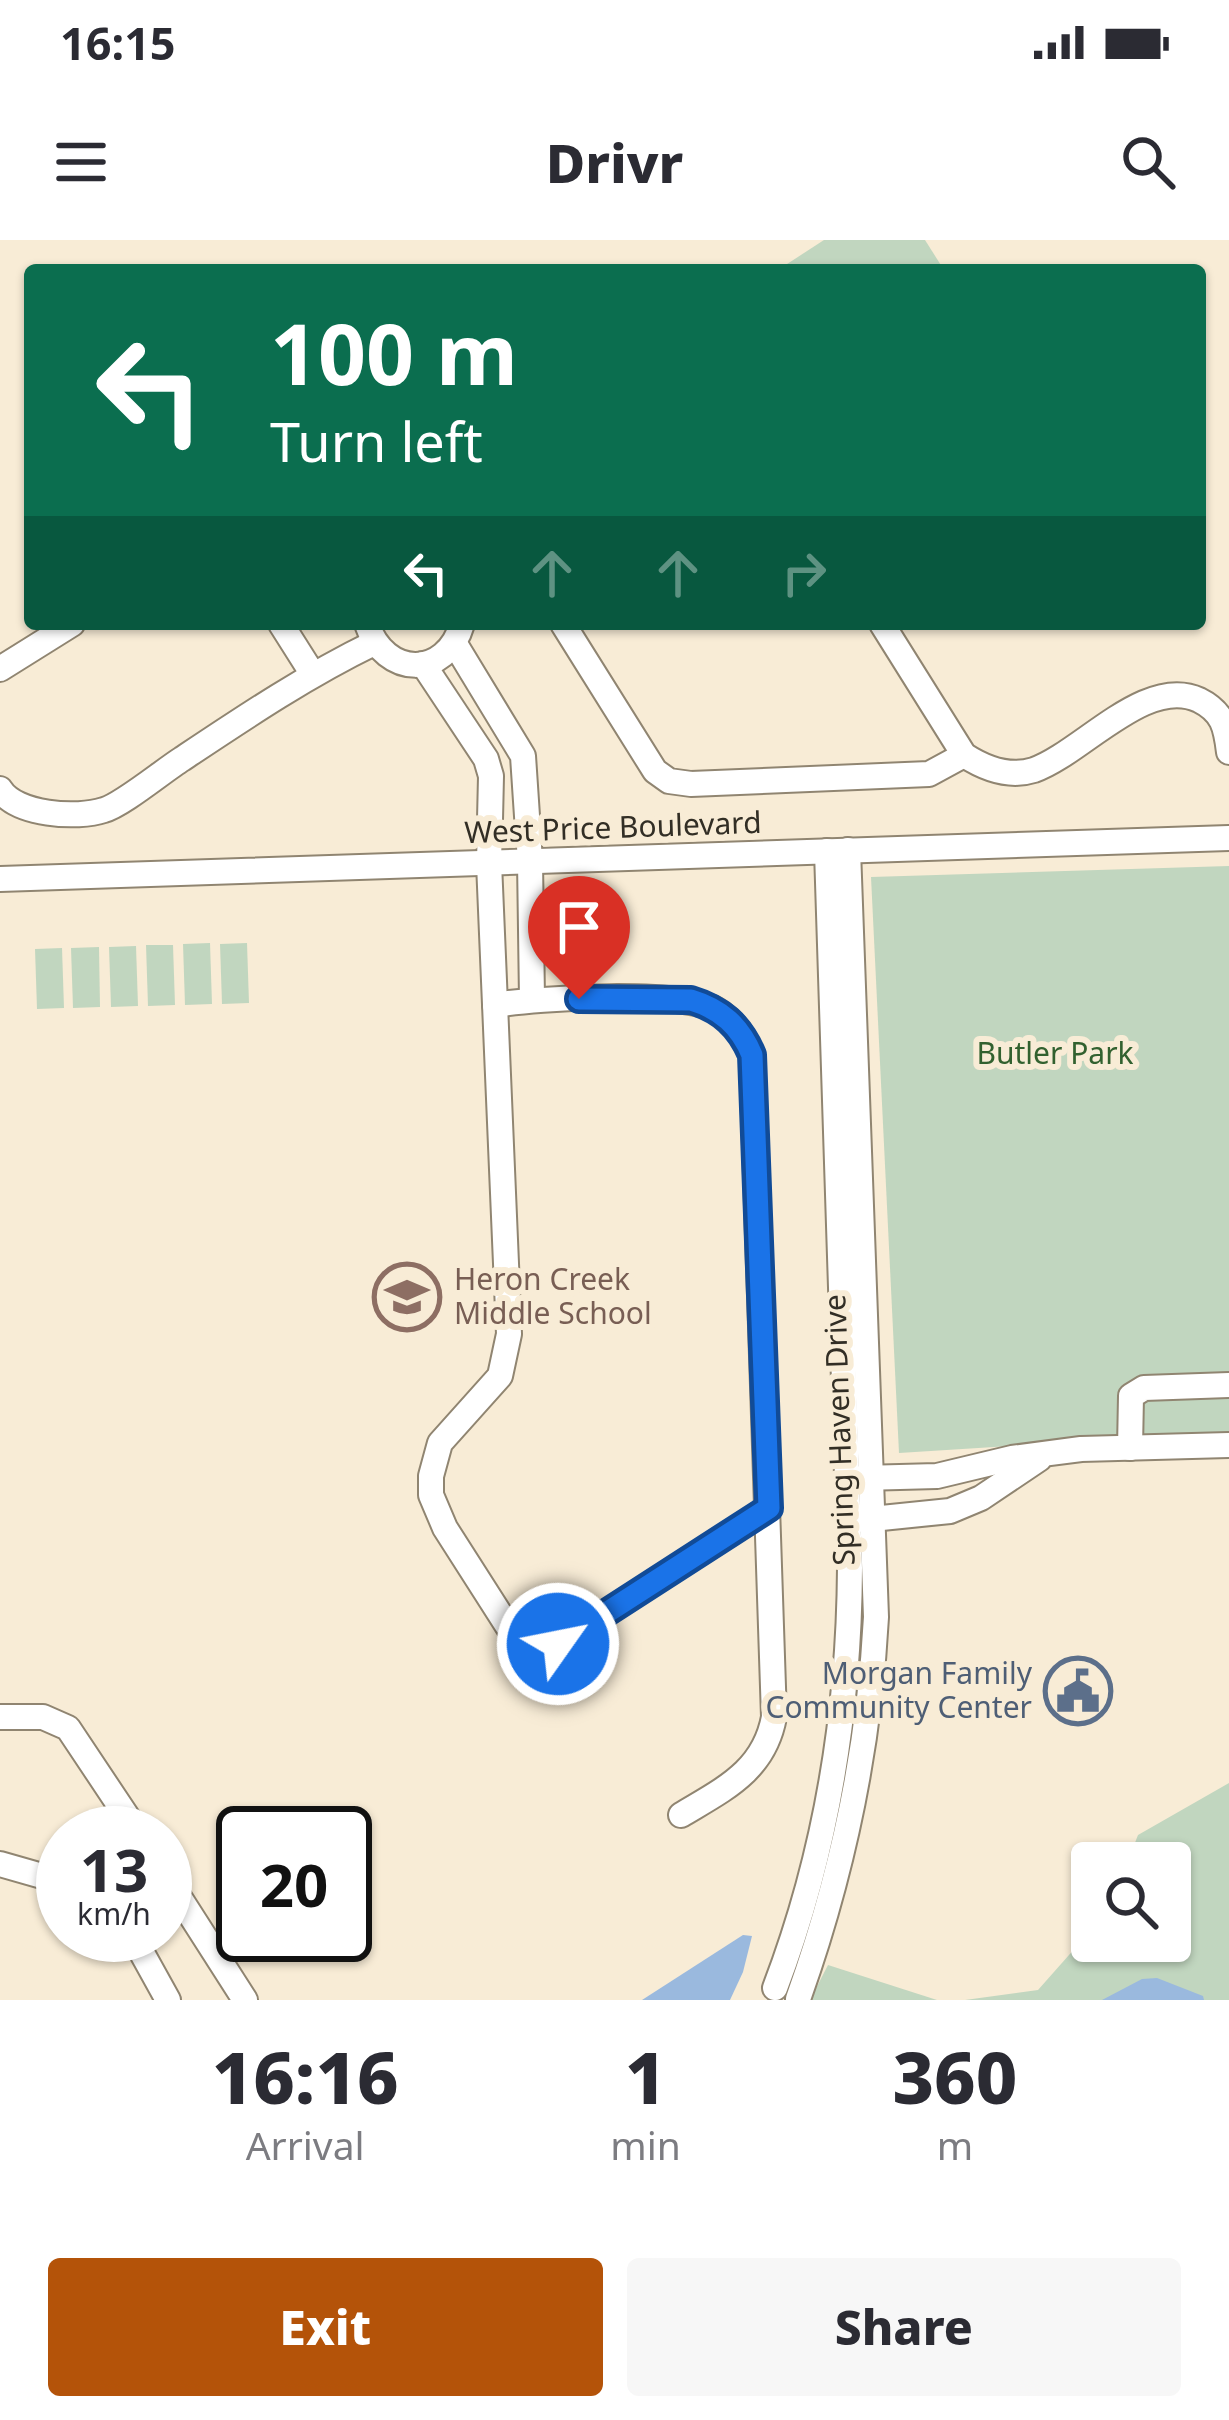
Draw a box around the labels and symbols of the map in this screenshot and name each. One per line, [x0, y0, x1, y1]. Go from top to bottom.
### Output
street label: West Price Boulevard [464, 801, 762, 852]
pin [528, 876, 630, 999]
park label: Butler Park [976, 1032, 1134, 1073]
place label: Heron Creek Middle School [454, 1258, 652, 1333]
school or university icon: Heron Creek Middle School [372, 1262, 442, 1332]
street label: Spring Haven Drive [813, 1294, 864, 1566]
position arrow [495, 1581, 621, 1707]
place label: Morgan Family Community Center [765, 1652, 1033, 1727]
public building icon: Morgan Family Community Center [1043, 1656, 1113, 1726]
speed limit sign: 20 [216, 1806, 372, 1962]

